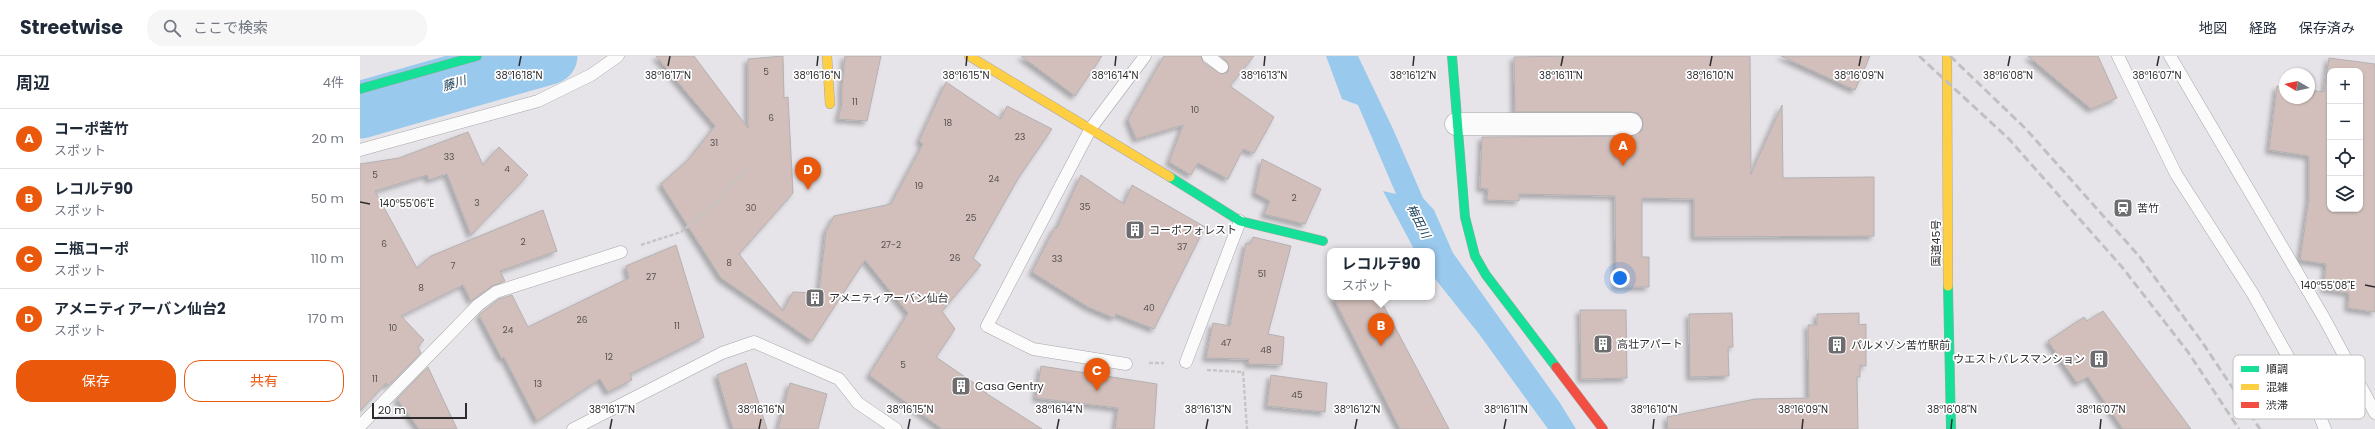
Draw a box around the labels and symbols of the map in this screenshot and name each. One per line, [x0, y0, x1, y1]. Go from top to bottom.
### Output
house number: 5 [763, 66, 769, 78]
text: 38°16'18"N [496, 68, 542, 83]
text: 38°16'17"N [645, 68, 691, 83]
text: 38°16'16"N [794, 68, 840, 83]
text: 38°16'15"N [943, 68, 989, 83]
text: 38°16'14"N [1092, 68, 1138, 83]
text: 38°16'13"N [1241, 68, 1287, 83]
text: 38°16'12"N [1390, 68, 1436, 83]
text: 38°16'11"N [1539, 68, 1583, 83]
text: 38°16'10"N [1687, 68, 1733, 83]
text: 38°16'09"N [1834, 68, 1884, 83]
text: 38°16'08"N [1983, 68, 2033, 83]
text: 38°16'07"N [2132, 68, 2182, 83]
north arrow [2279, 68, 2315, 104]
water label: 藤川 [440, 71, 470, 94]
house number: 11 [852, 96, 858, 108]
house number: 10 [1191, 104, 1200, 116]
house number: 6 [768, 112, 774, 124]
house number: 18 [944, 117, 953, 129]
house number: 23 [1015, 131, 1025, 143]
pin: A [1610, 133, 1636, 166]
house number: 31 [710, 137, 718, 149]
house number: 33 [444, 151, 454, 163]
pin: D [795, 157, 821, 190]
house number: 4 [504, 163, 510, 175]
house number: 5 [372, 169, 378, 181]
house number: 24 [989, 173, 1000, 185]
house number: 19 [915, 180, 924, 192]
house number: 2 [1291, 192, 1297, 204]
text: 140°55'06"E [380, 196, 434, 211]
house number: 3 [474, 197, 480, 209]
station icon: 苦竹 [2112, 197, 2134, 219]
place label: 苦竹 [2137, 200, 2159, 216]
house number: 35 [1080, 201, 1091, 213]
water label: 梅田川 [1403, 201, 1436, 243]
house number: 30 [746, 202, 757, 214]
house number: 25 [966, 212, 977, 224]
building icon: コーポフォレスト [1124, 219, 1146, 241]
street label: 国道45号 [1928, 220, 1944, 266]
place label: コーポフォレスト [1149, 222, 1237, 238]
house number: 2 [520, 236, 526, 248]
house number: 6 [381, 238, 387, 250]
house number: 27-2 [881, 239, 901, 251]
house number: 37 [1177, 241, 1187, 253]
house number: 26 [950, 252, 961, 264]
house number: 33 [1052, 253, 1062, 265]
house number: 8 [726, 257, 732, 269]
house number: 7 [451, 260, 456, 272]
house number: 51 [1258, 268, 1266, 280]
your location [1610, 268, 1630, 288]
house number: 27 [646, 271, 656, 283]
text: 140°55'08"E [2301, 278, 2355, 293]
house number: 8 [418, 282, 424, 294]
building icon: アメニティアーバン仙台 [804, 287, 826, 309]
place label: アメニティアーバン仙台 [829, 290, 949, 306]
house number: 40 [1143, 302, 1155, 314]
pin: B [1368, 313, 1394, 346]
house number: 26 [577, 314, 588, 326]
house number: 11 [674, 320, 680, 332]
house number: 10 [389, 322, 398, 334]
house number: 24 [503, 324, 514, 336]
building icon: 高壮アパート [1592, 333, 1614, 355]
building icon: パルメゾン苦竹駅前 [1826, 334, 1848, 356]
place label: 高壮アパート [1617, 336, 1683, 352]
house number: 47 [1221, 337, 1231, 349]
place label: パルメゾン苦竹駅前 [1851, 337, 1950, 353]
house number: 48 [1260, 344, 1272, 356]
building icon: ウエストパレスマンション [2088, 348, 2110, 370]
house number: 12 [605, 351, 613, 363]
place label: ウエストパレスマンション [1953, 351, 2085, 367]
legend [2233, 355, 2365, 419]
pin: C [1084, 358, 1110, 391]
house number: 5 [900, 359, 906, 371]
text: 順調 [2266, 361, 2288, 377]
house number: 11 [372, 373, 378, 385]
building icon: Casa Gentry [950, 375, 972, 397]
house number: 13 [534, 378, 542, 390]
place label: Casa Gentry [975, 378, 1045, 394]
text: 混雑 [2266, 379, 2288, 395]
house number: 45 [1291, 389, 1303, 401]
text: 渋滞 [2266, 397, 2288, 413]
scale bar [372, 401, 467, 420]
text: 38°16'17"N [589, 402, 635, 417]
text: 38°16'16"N [738, 402, 784, 417]
text: 38°16'15"N [887, 402, 933, 417]
text: 38°16'14"N [1036, 402, 1082, 417]
text: 38°16'13"N [1185, 402, 1231, 417]
text: 38°16'12"N [1334, 402, 1380, 417]
text: 38°16'11"N [1484, 402, 1528, 417]
text: 38°16'10"N [1631, 402, 1677, 417]
text: 38°16'09"N [1778, 402, 1828, 417]
text: 38°16'08"N [1927, 402, 1977, 417]
text: 38°16'07"N [2076, 402, 2126, 417]

